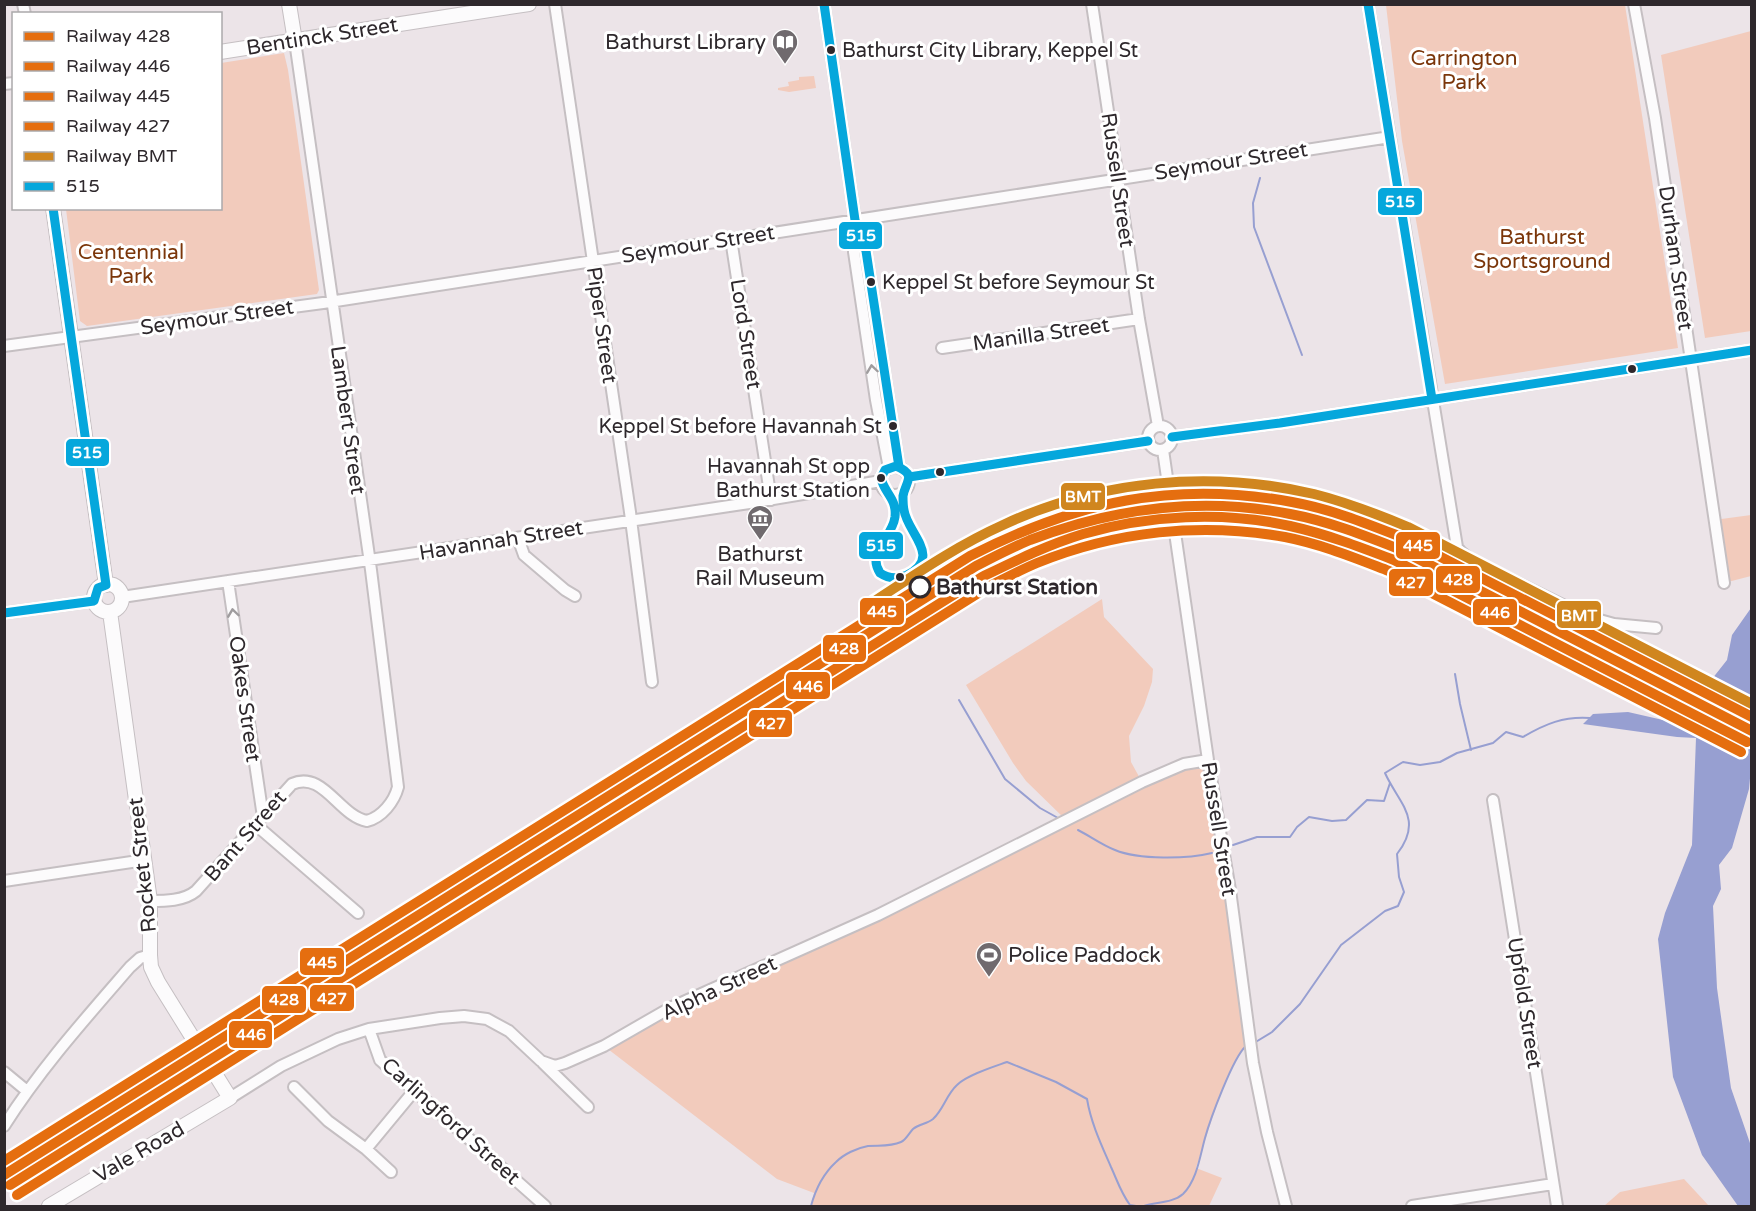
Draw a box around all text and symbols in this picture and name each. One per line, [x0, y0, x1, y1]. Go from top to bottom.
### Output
legend [12, 12, 222, 210]
street label: Bentinck Street [245, 12, 400, 61]
text: Railway 428 [66, 25, 170, 47]
library icon: Bathurst Library [770, 27, 800, 65]
place label: Bathurst Library [605, 30, 766, 55]
place label: Bathurst City Library, Keppel St [842, 39, 1139, 63]
marker: Bathurst City Library, Keppel St [825, 44, 837, 56]
park label: Carrington Park [1410, 46, 1518, 95]
text: Railway 446 [66, 55, 170, 77]
text: Railway 445 [66, 85, 170, 107]
street label: Russell Street [1096, 111, 1139, 249]
text: Railway 427 [66, 115, 170, 137]
street label: Seymour Street [1153, 137, 1309, 186]
text: Railway BMT [66, 145, 177, 167]
text: 515 [66, 175, 100, 197]
street label: Durham Street [1653, 184, 1698, 332]
line badge: 515 [1377, 187, 1423, 216]
text: 515 [1385, 192, 1415, 212]
street label: Seymour Street [620, 220, 776, 269]
line badge: 515 [838, 221, 883, 250]
park label: Bathurst Sportsground [1473, 225, 1611, 274]
text: 515 [846, 226, 876, 246]
park label: Centennial Park [78, 240, 184, 289]
street label: Piper Street [581, 265, 622, 385]
place label: Keppel St before Seymour St [882, 271, 1155, 295]
marker: Keppel St before Seymour St [865, 276, 877, 288]
street label: Lord Street [724, 277, 767, 391]
street label: Seymour Street [139, 294, 295, 341]
street label: Manilla Street [971, 313, 1111, 356]
street label: Lambert Street [325, 344, 370, 496]
unlabelled marker [1626, 363, 1638, 375]
one-way arrow [866, 364, 878, 374]
place label: Keppel St before Havannah St [598, 415, 882, 439]
marker: Keppel St before Havannah St [887, 420, 899, 432]
line badge: 515 [65, 438, 110, 467]
text: 515 [72, 443, 102, 463]
place label: Havannah St opp Bathurst Station [707, 455, 870, 503]
unlabelled marker [934, 466, 946, 478]
marker: Havannah St opp Bathurst Station [875, 472, 887, 484]
line badge: BMT [1060, 482, 1106, 511]
text: BMT [1065, 487, 1101, 507]
museum icon: Bathurst Rail Museum [745, 503, 775, 541]
street label: Havannah Street [417, 515, 585, 566]
line badge: 515 [858, 531, 904, 560]
line badge: 445 [1395, 531, 1441, 560]
text: 515 [866, 536, 896, 556]
text: 445 [1403, 536, 1433, 556]
place label: Bathurst Rail Museum [695, 542, 825, 591]
line badge: 428 [1435, 565, 1481, 594]
line badge: 427 [1388, 568, 1434, 597]
text: 428 [1443, 570, 1473, 590]
unlabelled marker [894, 571, 906, 583]
text: 427 [1396, 573, 1426, 593]
place label: Bathurst Station [936, 575, 1098, 600]
marker: Bathurst Station [909, 576, 931, 598]
line badge: 445 [859, 597, 905, 626]
line badge: 446 [1472, 598, 1518, 626]
line badge: BMT [1556, 600, 1602, 629]
text: 445 [867, 602, 897, 622]
text: 446 [1480, 603, 1510, 623]
text: BMT [1561, 606, 1597, 626]
one-way arrow [227, 609, 239, 618]
street label: Oakes Street [223, 634, 266, 764]
line badge: 428 [822, 634, 867, 663]
text: 428 [829, 639, 859, 659]
line badge: 446 [785, 671, 831, 700]
text: 446 [793, 677, 823, 697]
line badge: 427 [748, 709, 793, 738]
text: 427 [756, 714, 786, 734]
street label: Russell Street [1196, 760, 1241, 898]
street label: Bant Street [199, 786, 292, 887]
street label: Rocket Street [123, 796, 162, 934]
street label: Upfold Street [1502, 936, 1547, 1071]
sports icon: Police Paddock [974, 940, 1004, 978]
place label: Police Paddock [1008, 943, 1161, 968]
line badge: 445 [299, 947, 345, 976]
street label: Alpha Street [658, 951, 781, 1026]
text: 445 [307, 953, 337, 973]
line badge: 427 [309, 984, 355, 1012]
line badge: 428 [261, 985, 307, 1014]
text: 427 [317, 989, 347, 1009]
text: 428 [269, 990, 299, 1010]
line badge: 446 [228, 1020, 273, 1049]
text: 446 [236, 1025, 266, 1045]
street label: Carlingford Street [376, 1053, 525, 1190]
street label: Vale Road [89, 1116, 189, 1188]

